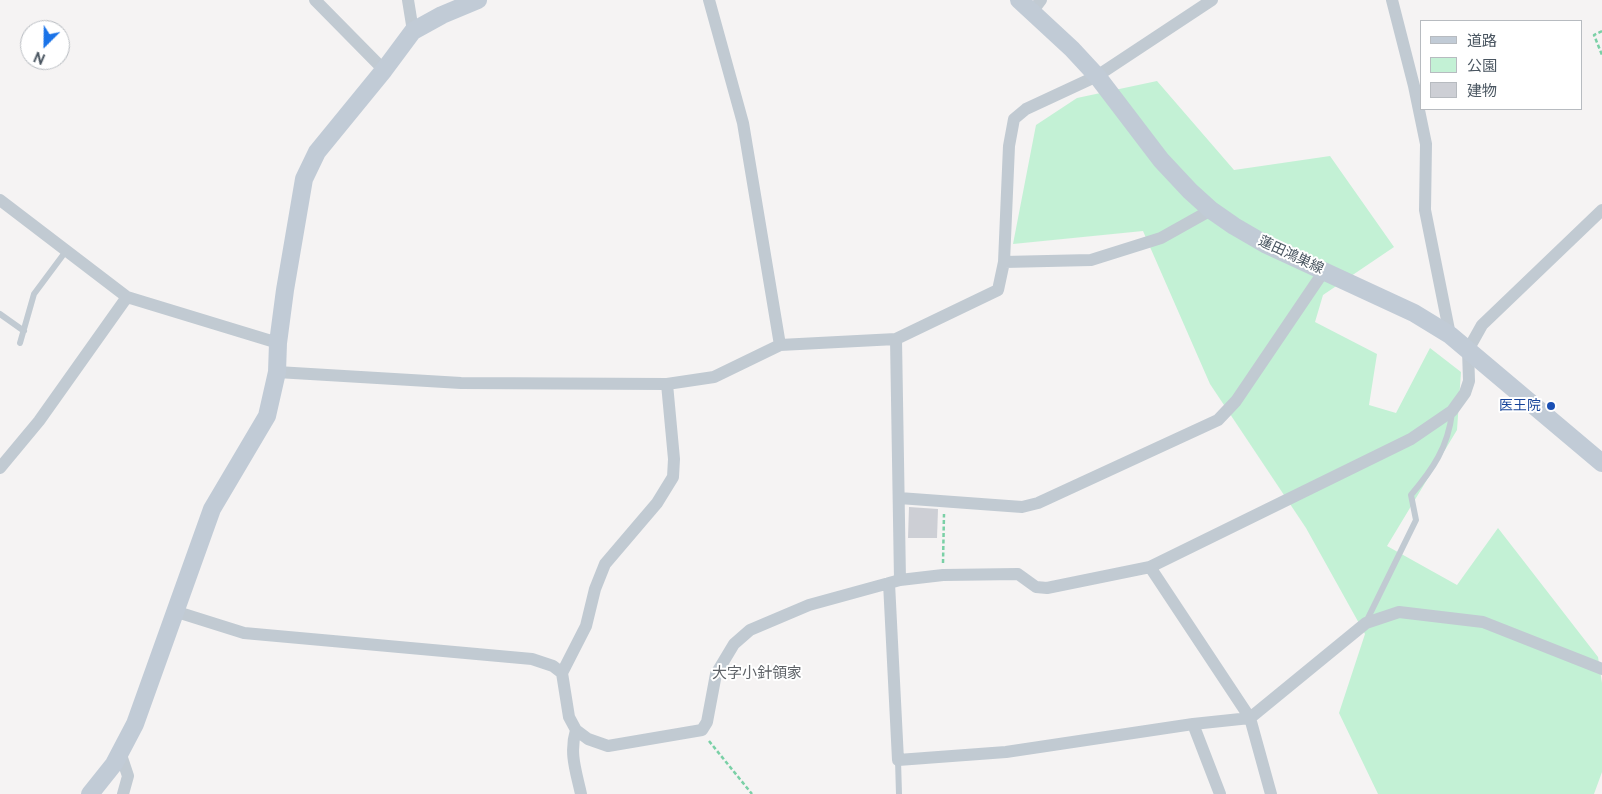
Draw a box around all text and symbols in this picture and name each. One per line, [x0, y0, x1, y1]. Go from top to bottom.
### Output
north arrow [20, 20, 70, 70]
legend [1420, 20, 1582, 110]
text: 道路 [1467, 32, 1497, 50]
text: N [31, 48, 48, 67]
text: 公園 [1467, 57, 1497, 75]
text: 建物 [1467, 82, 1497, 100]
street label: 蓮田鴻巣線 [1256, 233, 1326, 277]
place label: 医王院 [1499, 398, 1541, 414]
marker: 医王院 [1545, 400, 1557, 412]
district label: 大字小針領家 [712, 664, 802, 682]

